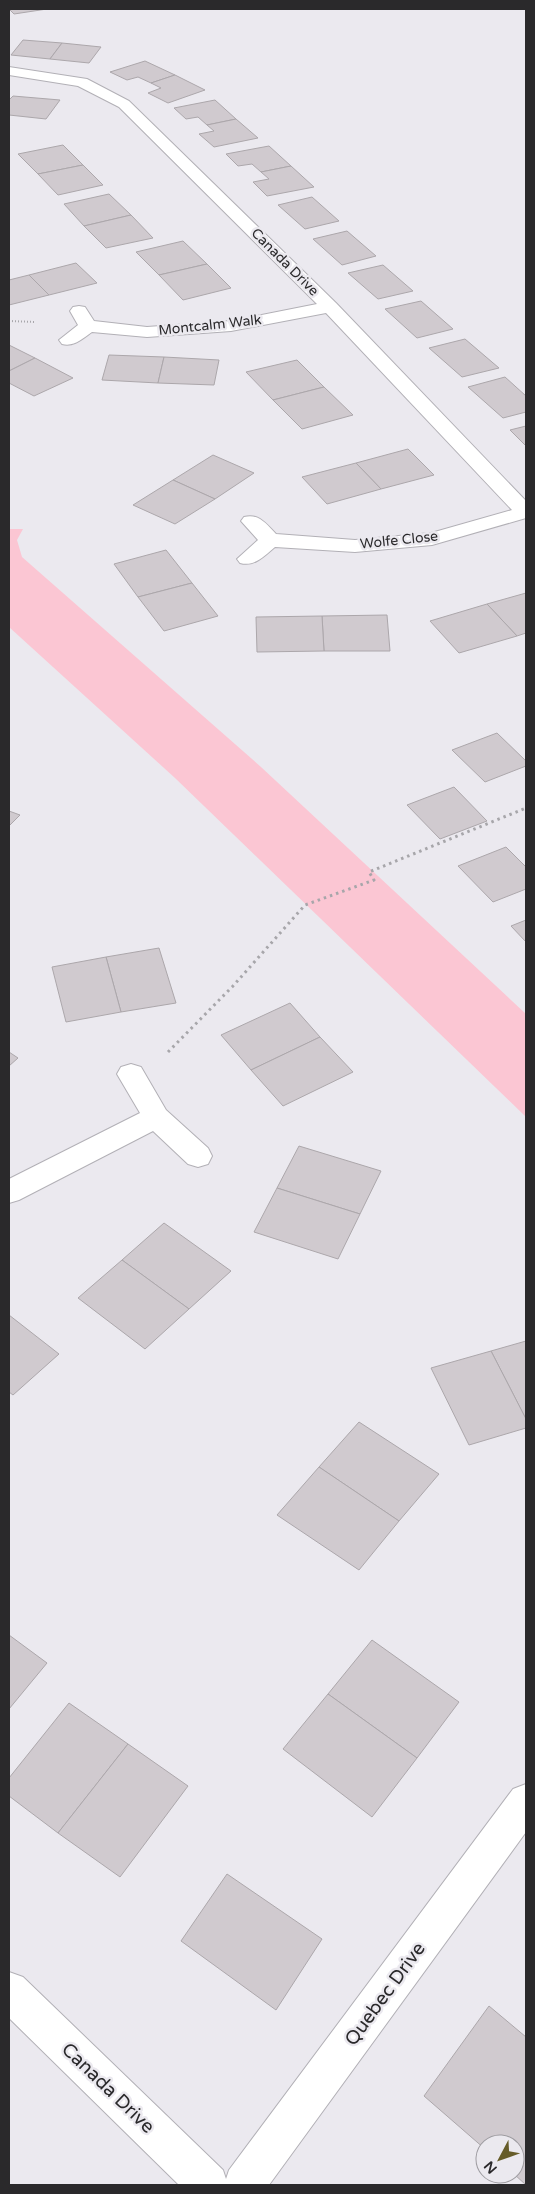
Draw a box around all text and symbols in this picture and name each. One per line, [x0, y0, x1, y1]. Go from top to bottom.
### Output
street label: Canada Drive [248, 225, 322, 299]
street label: Montcalm Walk [158, 311, 263, 339]
street label: Wolfe Close [359, 527, 439, 553]
street label: Quebec Drive [340, 1938, 430, 2050]
street label: Canada Drive [57, 2038, 159, 2138]
north arrow [475, 2134, 525, 2184]
text: N [480, 2157, 501, 2177]

